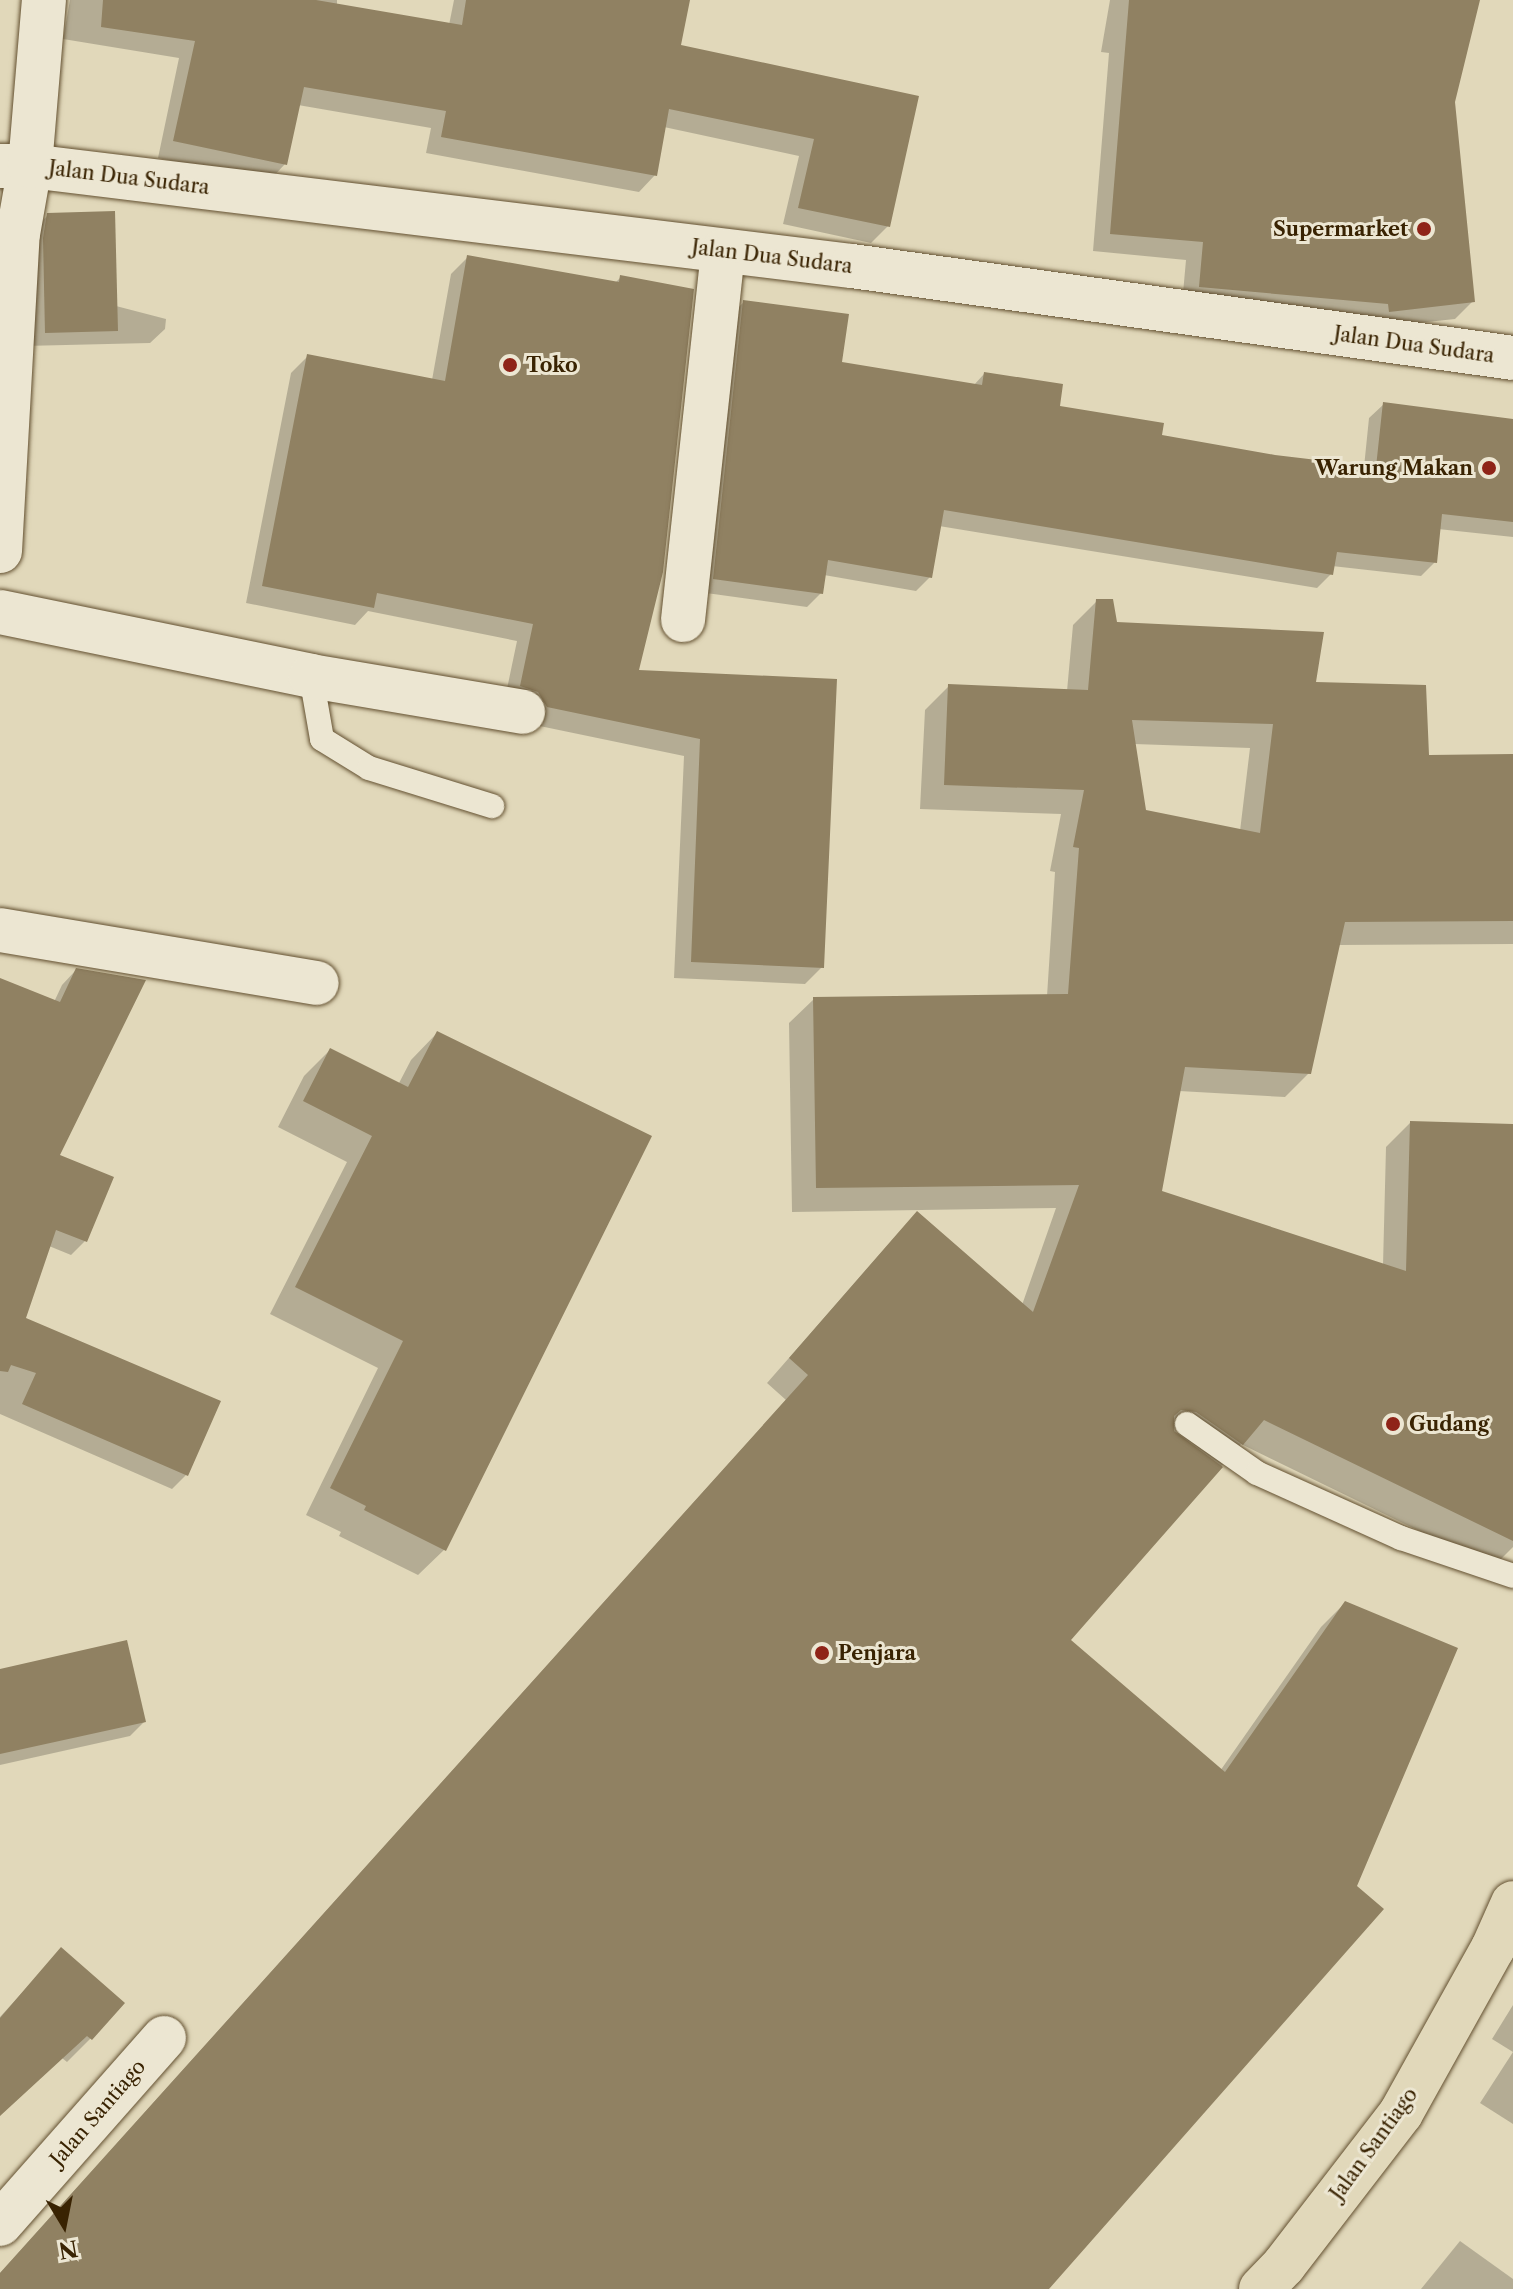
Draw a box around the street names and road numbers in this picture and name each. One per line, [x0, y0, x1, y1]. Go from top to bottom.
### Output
street label: Jalan Dua Sudara [47, 156, 211, 200]
street label: Jalan Dua Sudara [690, 235, 854, 279]
street label: Jalan Dua Sudara [1332, 322, 1496, 368]
street label: Jalan Santiago [45, 2055, 151, 2171]
street label: Jalan Santiago [1325, 2083, 1423, 2205]

